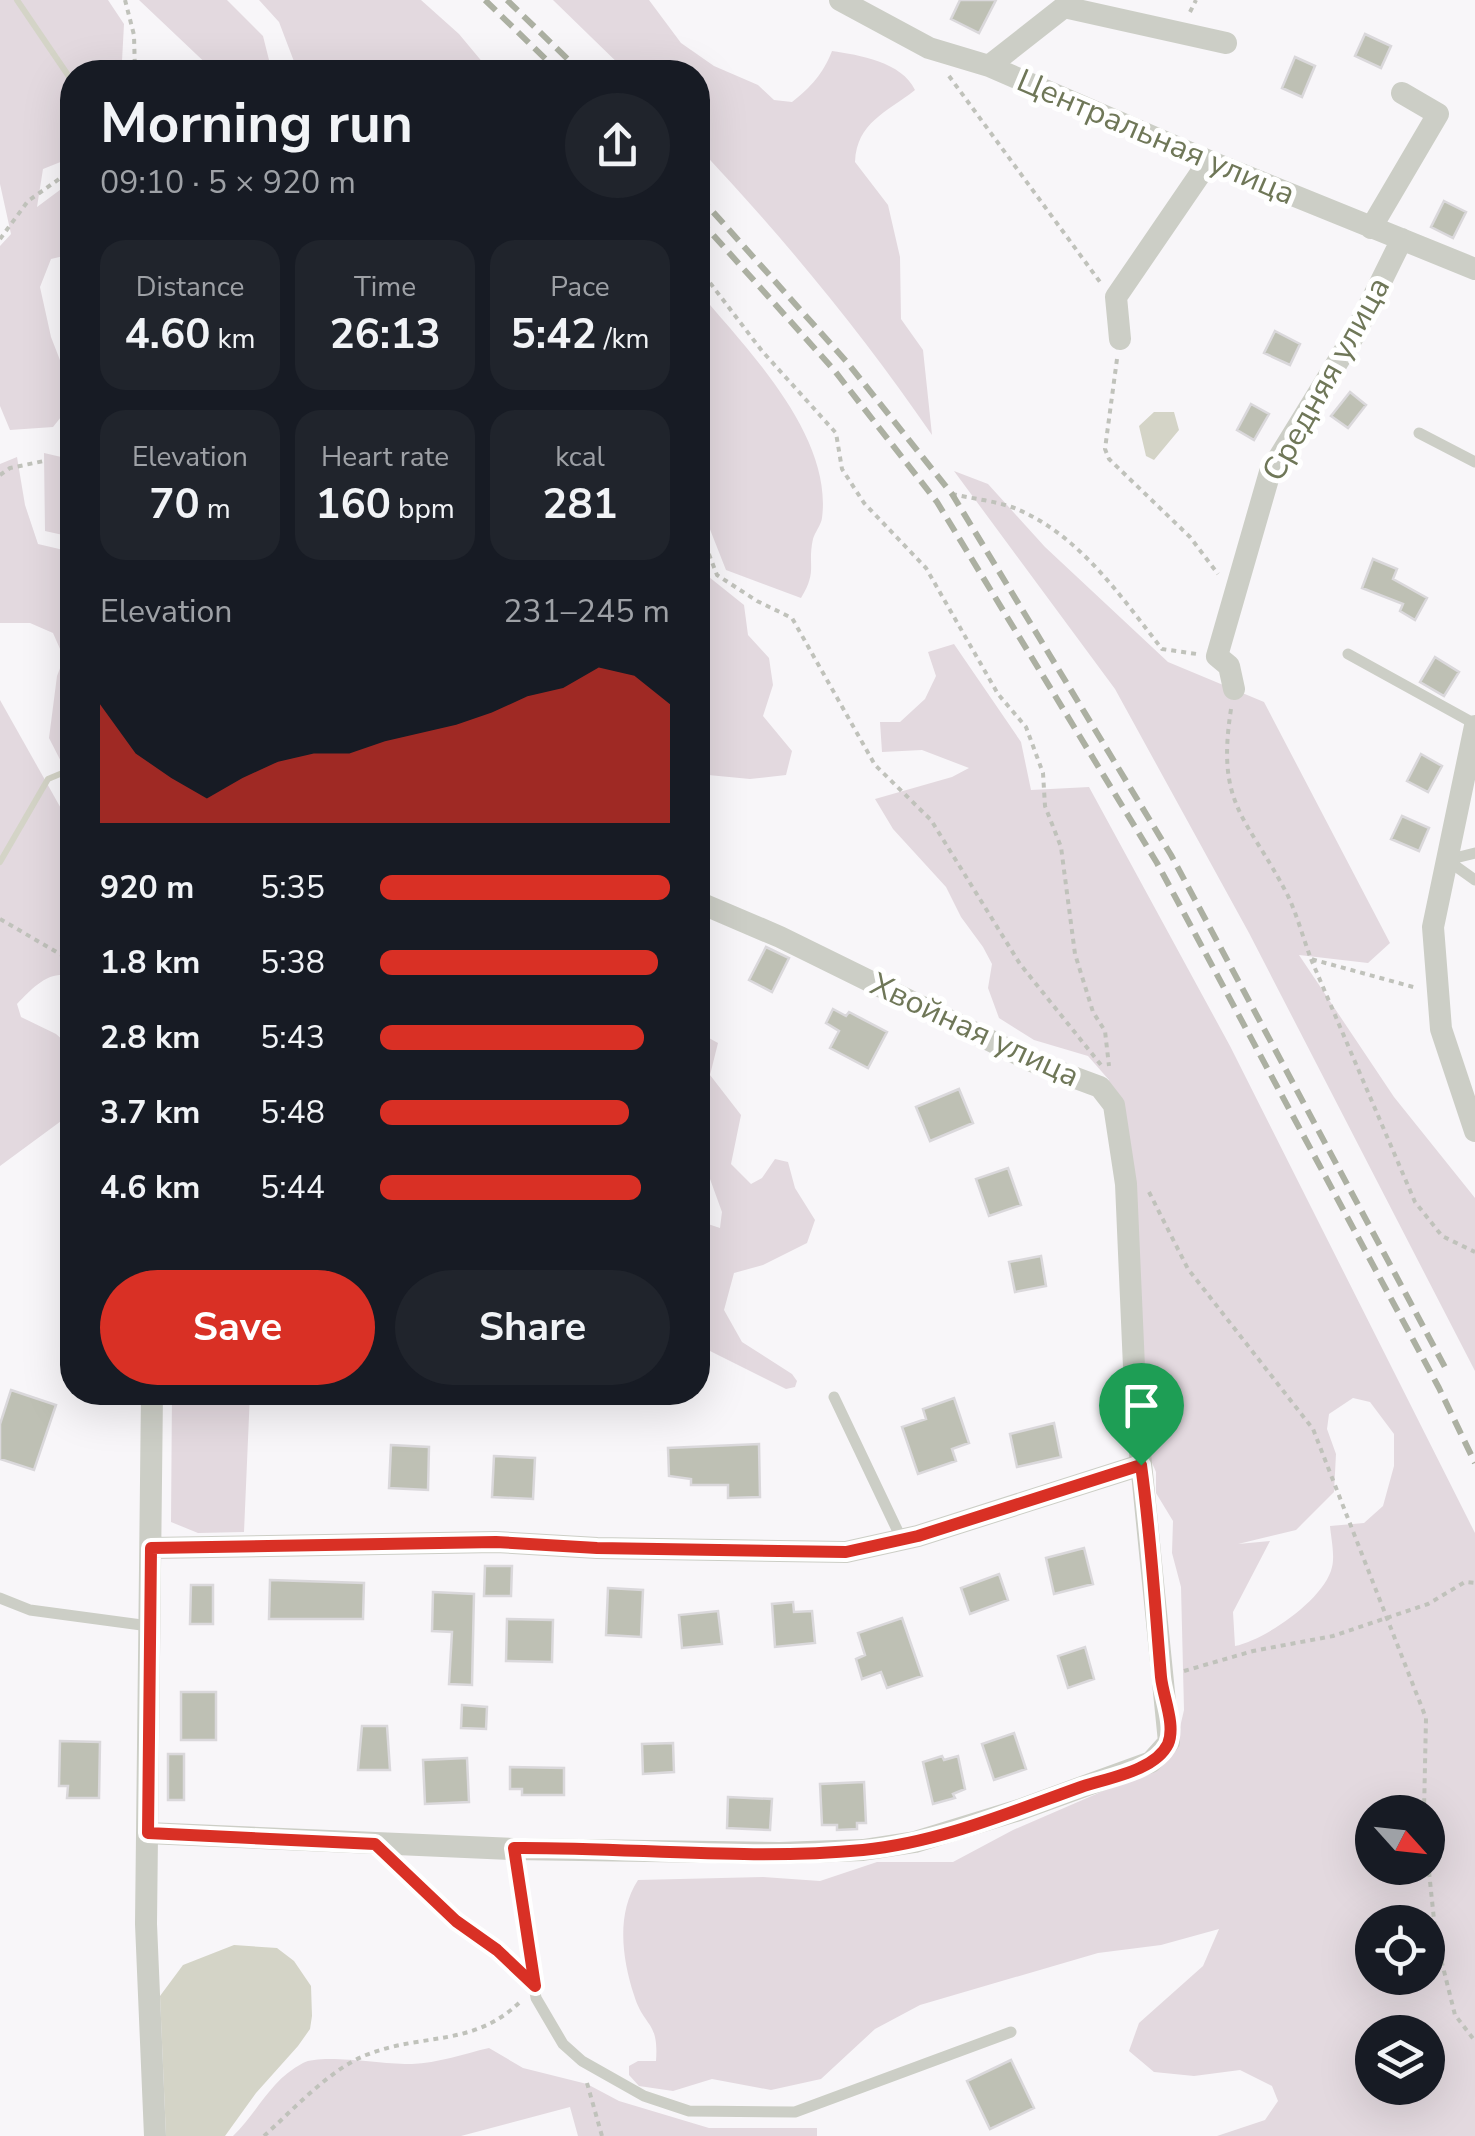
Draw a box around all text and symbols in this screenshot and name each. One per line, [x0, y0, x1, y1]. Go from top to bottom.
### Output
street label: Центральная улица [1010, 59, 1302, 215]
text: Morning run [100, 86, 413, 161]
button: share [565, 93, 670, 198]
text: 09:10 · 5 × 920 m [100, 161, 356, 204]
text: Distance [136, 268, 244, 306]
text: Time [354, 268, 416, 306]
text: Pace [550, 268, 610, 306]
street label: Средняя улица [1252, 269, 1400, 489]
text: 4.60 [124, 306, 210, 363]
text: 26:13 [329, 306, 441, 363]
text: 5:42 [510, 306, 597, 363]
text: km [210, 320, 256, 358]
text: /km [597, 320, 650, 358]
text: Elevation [132, 438, 248, 476]
text: Heart rate [321, 438, 449, 476]
text: kcal [555, 438, 605, 476]
text: 70 [149, 476, 200, 533]
text: 160 [315, 476, 391, 533]
text: 281 [542, 476, 618, 533]
text: m [200, 490, 231, 528]
text: bpm [391, 490, 455, 528]
text: Elevation [100, 590, 233, 633]
text: 231–245 m [503, 590, 670, 633]
text: 920 m [100, 866, 194, 909]
text: 5:35 [260, 866, 325, 909]
text: 1.8 km [100, 941, 200, 984]
text: 5:38 [260, 941, 325, 984]
street label: Хвойная улица [864, 963, 1086, 1097]
text: 2.8 km [100, 1016, 200, 1059]
text: 5:43 [260, 1016, 325, 1059]
text: 3.7 km [100, 1091, 200, 1134]
text: 5:48 [260, 1091, 325, 1134]
text: 4.6 km [100, 1166, 200, 1209]
text: 5:44 [260, 1166, 325, 1209]
button: Save [100, 1270, 375, 1385]
button: Share [395, 1270, 670, 1385]
pin [1099, 1363, 1184, 1466]
icon: arrive [1114, 1378, 1169, 1433]
north arrow [1355, 1795, 1445, 1885]
map controls [1355, 1795, 1445, 2105]
button: locate [1355, 1905, 1445, 1995]
button: layers [1355, 2015, 1445, 2105]

